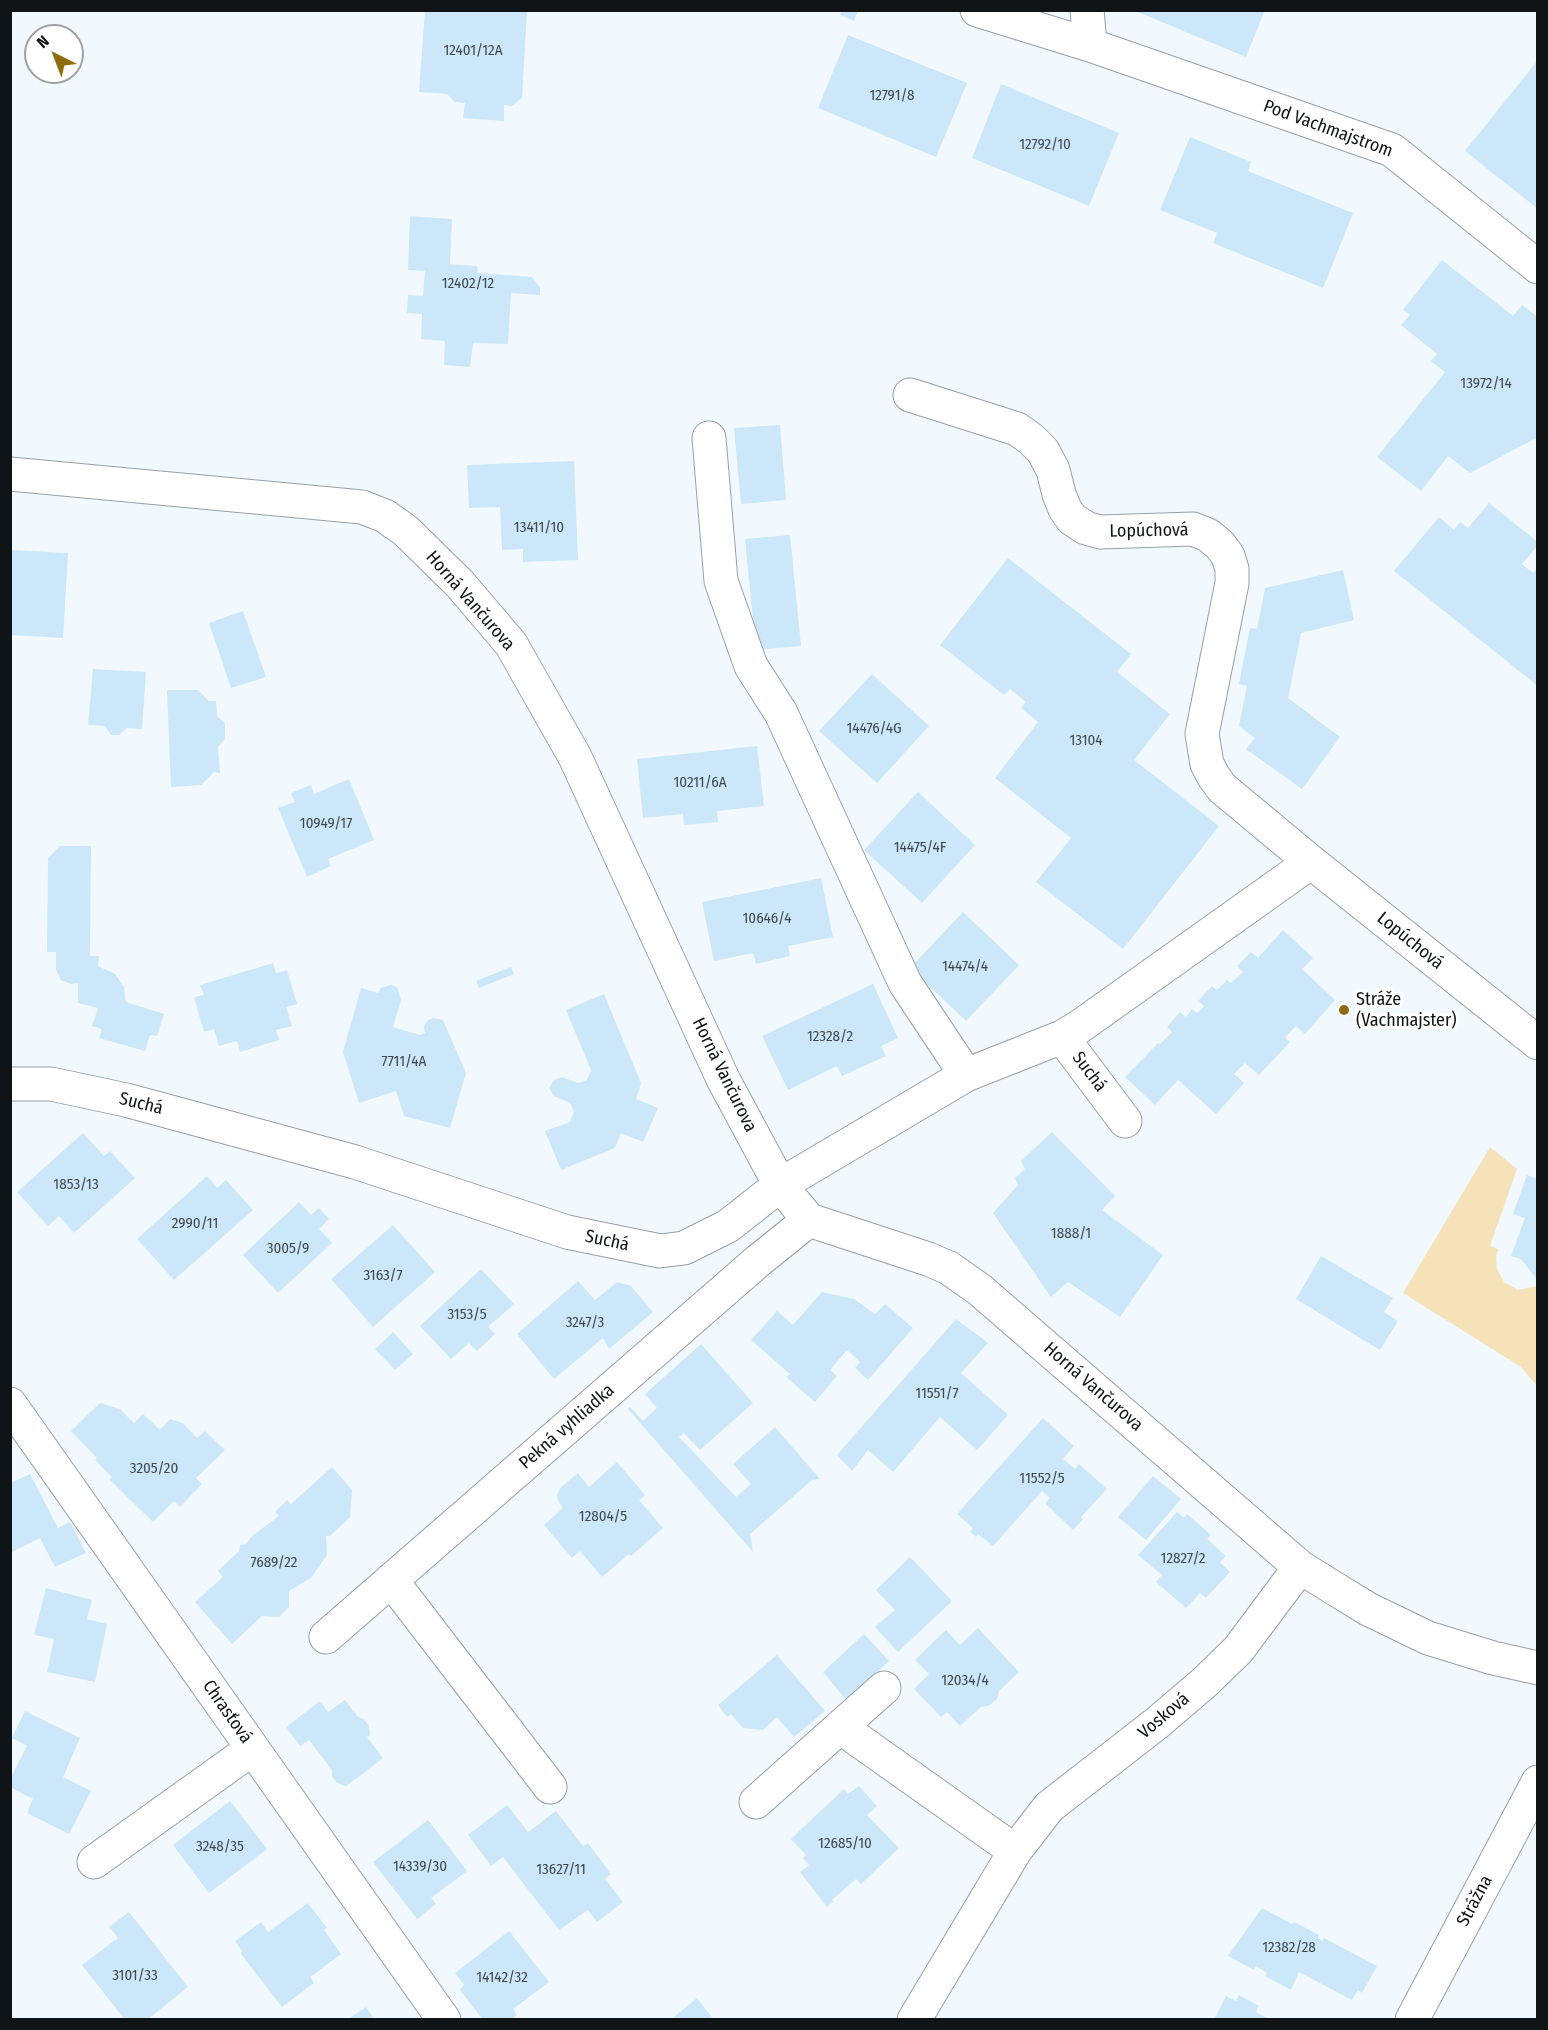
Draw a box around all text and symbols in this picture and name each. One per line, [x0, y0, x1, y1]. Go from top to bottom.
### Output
north arrow [24, 24, 84, 84]
text: N [33, 31, 53, 52]
house number: 12401/12A [443, 42, 503, 60]
house number: 12791/8 [869, 87, 915, 105]
street label: Pod Vachmajstrom [1260, 96, 1396, 162]
house number: 12792/10 [1019, 136, 1071, 154]
house number: 12402/12 [442, 275, 494, 293]
house number: 13972/14 [1460, 375, 1512, 393]
house number: 13411/10 [514, 519, 564, 537]
street label: Lopúchová [1109, 520, 1189, 542]
street label: Horná Vančurova [421, 547, 519, 655]
house number: 14476/4G [846, 720, 902, 738]
house number: 13104 [1069, 732, 1103, 750]
house number: 10211/6A [673, 774, 727, 792]
house number: 10949/17 [300, 815, 352, 833]
house number: 14475/4F [894, 839, 946, 857]
street label: Lopúchová [1372, 908, 1448, 974]
house number: 10646/4 [742, 910, 792, 928]
house number: 14474/4 [942, 958, 988, 976]
place label: Stráže (Vachmajster) [1356, 989, 1457, 1032]
marker: Stráže (Vachmajster) [1337, 1003, 1351, 1017]
street label: Horná Vančurova [687, 1014, 761, 1136]
house number: 12328/2 [807, 1028, 853, 1046]
street label: Suchá [1067, 1048, 1111, 1096]
house number: 7711/4A [382, 1053, 426, 1071]
street label: Suchá [117, 1088, 165, 1120]
house number: 1853/13 [53, 1176, 99, 1194]
house number: 2990/11 [172, 1215, 218, 1233]
house number: 1888/1 [1051, 1225, 1091, 1243]
street label: Suchá [583, 1226, 631, 1256]
house number: 3005/9 [267, 1240, 309, 1258]
house number: 3163/7 [363, 1267, 403, 1285]
house number: 3153/5 [447, 1306, 487, 1324]
house number: 3247/3 [566, 1314, 604, 1332]
street label: Horná Vančurova [1039, 1338, 1147, 1436]
street label: Pekná vyhliadka [515, 1380, 619, 1474]
house number: 11551/7 [915, 1385, 959, 1403]
house number: 3205/20 [130, 1460, 178, 1478]
house number: 11552/5 [1019, 1470, 1065, 1488]
house number: 12804/5 [579, 1508, 627, 1526]
house number: 12827/2 [1161, 1550, 1205, 1568]
house number: 7689/22 [251, 1554, 297, 1572]
house number: 12034/4 [941, 1672, 989, 1690]
street label: Chrasťová [197, 1676, 257, 1748]
street label: Vosková [1134, 1688, 1194, 1744]
house number: 12685/10 [818, 1835, 872, 1853]
house number: 3248/35 [196, 1838, 244, 1856]
house number: 14339/30 [393, 1858, 447, 1876]
house number: 13627/11 [536, 1861, 586, 1879]
street label: Strážna [1453, 1872, 1497, 1930]
house number: 12382/28 [1262, 1939, 1316, 1957]
house number: 3101/33 [112, 1967, 158, 1985]
house number: 14142/32 [476, 1969, 528, 1987]

